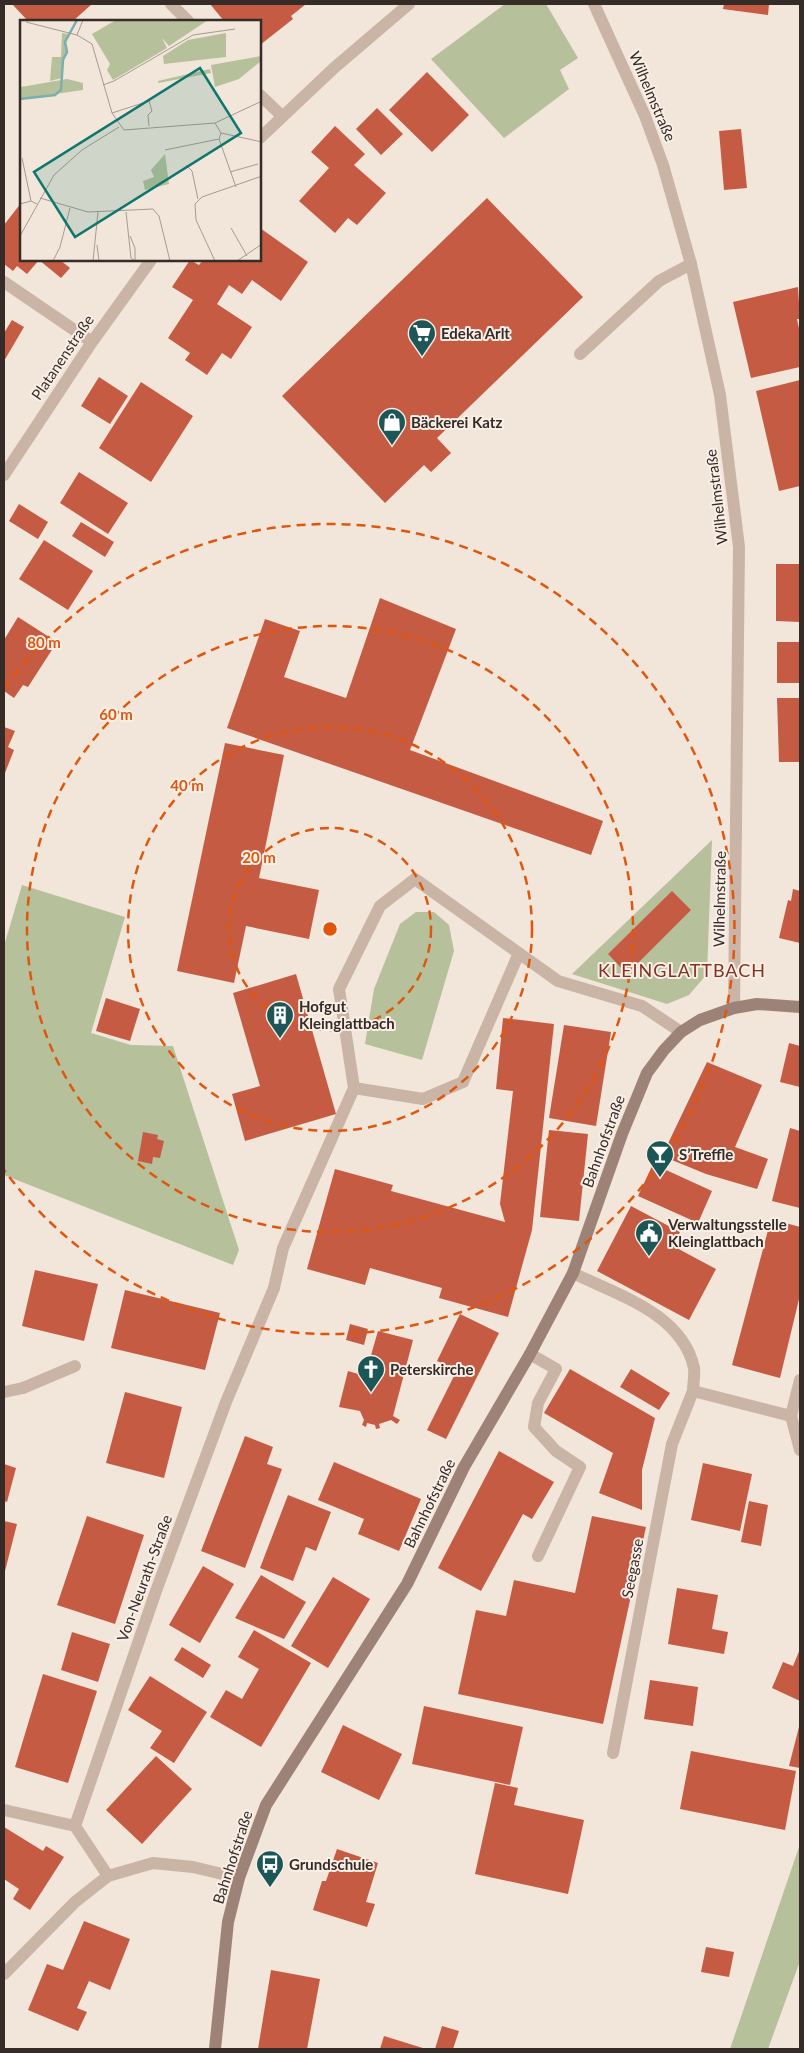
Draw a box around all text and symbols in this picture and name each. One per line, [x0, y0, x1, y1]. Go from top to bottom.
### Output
inset map [20, 20, 261, 261]
street label: Wilhelmstraße [626, 48, 680, 144]
street label: Platanenstraße [27, 311, 97, 403]
supermarket icon: Edeka Arlt [407, 318, 437, 357]
place label: Edeka Arlt [441, 324, 510, 342]
shop icon: Bäckerei Katz [377, 407, 407, 446]
place label: Bäckerei Katz [411, 413, 502, 431]
street label: Wilhelmstraße [701, 448, 731, 546]
text: 80 m [27, 633, 61, 651]
text: 60 m [99, 705, 133, 723]
text: 40 m [170, 776, 204, 794]
text: 20 m [242, 848, 276, 866]
street label: Wilhelmstraße [709, 851, 729, 947]
centre of rings [321, 920, 339, 938]
district label: KLEINGLATTBACH [598, 959, 766, 981]
place label: Hofgut Kleinglattbach [299, 997, 395, 1032]
building icon: Hofgut Kleinglattbach [265, 1000, 295, 1039]
street label: Bahnhofstraße [578, 1092, 628, 1190]
bar icon: S’Treffle [645, 1139, 675, 1178]
place label: S’Treffle [679, 1145, 733, 1163]
place label: Verwaltungsstelle Kleinglattbach [667, 1215, 787, 1250]
public building icon: Verwaltungsstelle Kleinglattbach [634, 1218, 664, 1257]
church icon: Peterskirche [356, 1354, 386, 1393]
place label: Peterskirche [390, 1360, 473, 1378]
street label: Bahnhofstraße [400, 1455, 458, 1551]
street label: Von-Neurath-Straße [113, 1512, 175, 1644]
street label: Seegasse [617, 1537, 647, 1599]
street label: Bahnhofstraße [208, 1808, 256, 1906]
bus stop icon: Grundschule [255, 1849, 285, 1888]
place label: Grundschule [289, 1855, 373, 1873]

